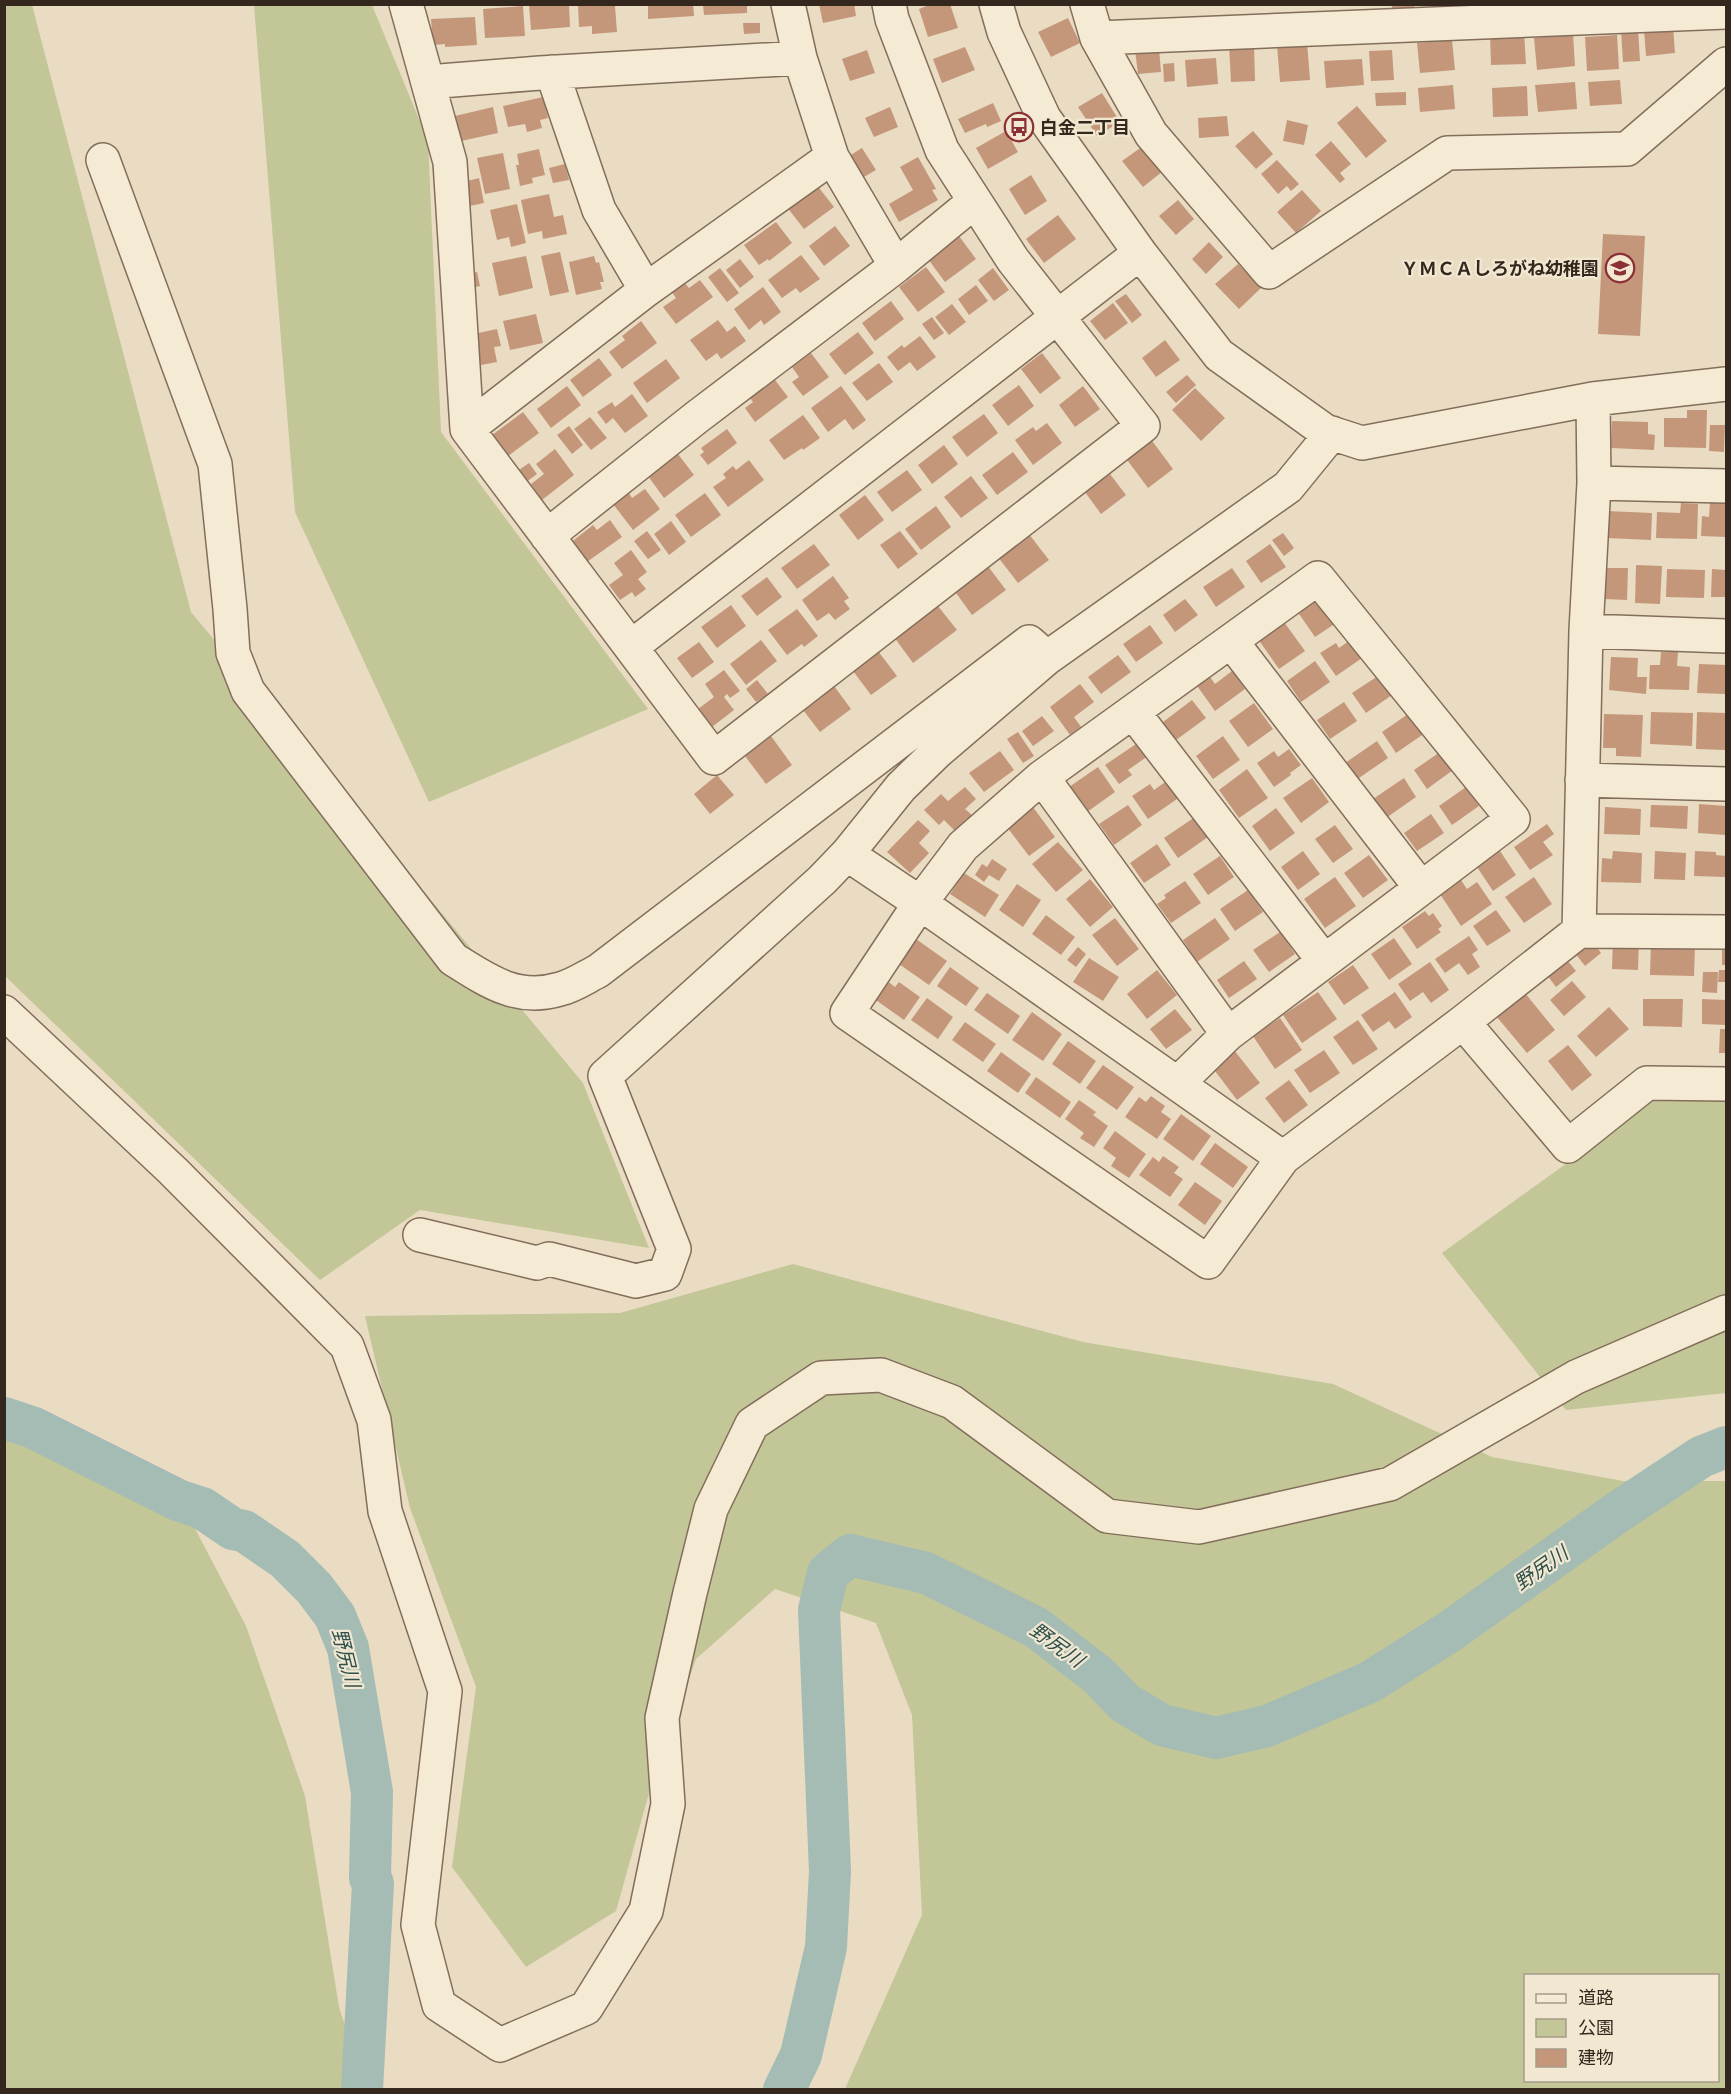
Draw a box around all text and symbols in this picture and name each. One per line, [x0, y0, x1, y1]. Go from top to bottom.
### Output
bus stop icon: 白金二丁目 [1003, 111, 1035, 143]
place label: 白金二丁目 [1040, 115, 1130, 140]
school or university icon: ＹＭＣＡしろがね幼稚園 [1604, 252, 1636, 284]
place label: ＹＭＣＡしろがね幼稚園 [1401, 256, 1599, 281]
water label: 野尻川 [1508, 1538, 1575, 1597]
water label: 野尻川 [1025, 1616, 1091, 1675]
water label: 野尻川 [325, 1626, 367, 1692]
legend [1524, 1974, 1719, 2082]
text: 道路 [1578, 1985, 1614, 2010]
text: 公園 [1578, 2015, 1614, 2040]
text: 建物 [1578, 2045, 1614, 2070]

